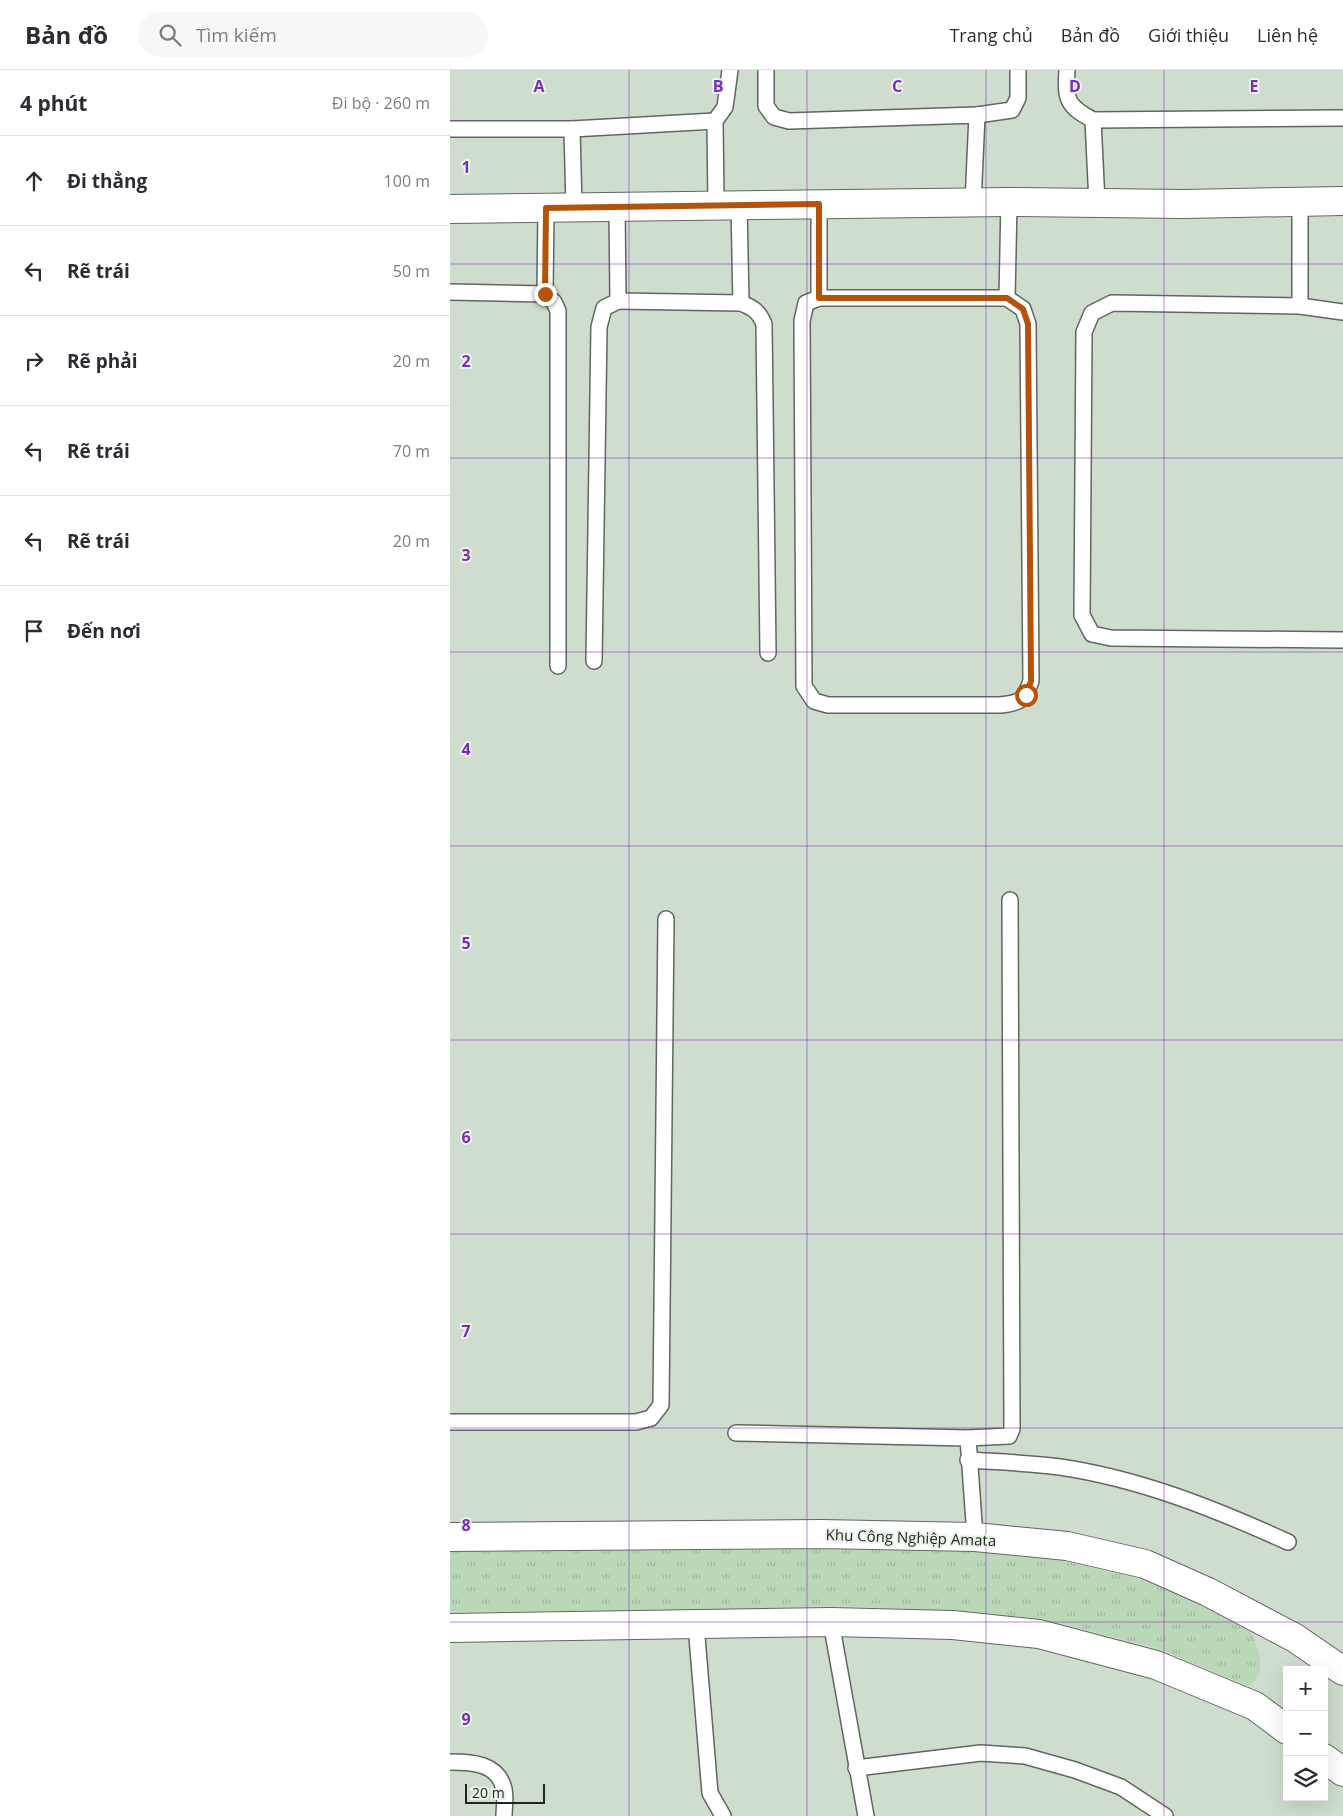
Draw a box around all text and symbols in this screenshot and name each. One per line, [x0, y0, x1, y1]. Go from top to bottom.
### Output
search box [138, 12, 488, 57]
text: Bản đồ [25, 18, 108, 51]
icon: search [156, 21, 184, 49]
text: Tìm kiếm [196, 22, 277, 48]
text: Trang chủ [949, 23, 1033, 47]
text: Bản đồ [1061, 23, 1120, 47]
text: Giới thiệu [1148, 23, 1229, 47]
text: Liên hệ [1257, 23, 1318, 47]
text: A [533, 75, 545, 97]
text: B [713, 75, 723, 97]
text: C [892, 75, 902, 97]
text: D [1069, 75, 1081, 97]
text: E [1250, 75, 1259, 97]
text: 4 phút [20, 89, 87, 117]
text: Đi bộ · 260 m [332, 92, 430, 114]
text: 1 [461, 156, 471, 178]
icon: ahead [20, 167, 48, 195]
text: Đi thẳng [67, 168, 147, 194]
text: 100 m [384, 170, 430, 192]
icon: left [20, 257, 48, 285]
text: Rẽ trái [67, 258, 130, 284]
text: 50 m [393, 260, 430, 282]
route end [534, 283, 557, 306]
icon: right [20, 347, 48, 375]
text: Rẽ phải [67, 348, 138, 374]
text: 20 m [393, 350, 430, 372]
text: 2 [461, 350, 471, 372]
icon: left [20, 437, 48, 465]
text: Rẽ trái [67, 438, 130, 464]
text: 70 m [393, 440, 430, 462]
icon: left [20, 527, 48, 555]
text: Rẽ trái [67, 528, 130, 554]
text: 20 m [393, 530, 430, 552]
text: 3 [461, 544, 471, 566]
icon: arrive [20, 617, 48, 645]
text: Đến nơi [67, 618, 141, 644]
route start [1015, 684, 1038, 707]
text: 4 [461, 738, 471, 760]
text: 5 [461, 932, 471, 954]
text: 6 [461, 1126, 471, 1148]
text: 7 [461, 1320, 471, 1342]
text: 8 [461, 1514, 471, 1536]
street label: Khu Công Nghiệp Amata [825, 1524, 997, 1550]
map controls [1283, 1666, 1328, 1801]
button: + [1283, 1666, 1328, 1711]
text: 9 [461, 1708, 471, 1730]
button: − [1283, 1711, 1328, 1756]
button: layers [1283, 1756, 1328, 1801]
scale bar [465, 1781, 545, 1804]
text: 20 m [472, 1783, 505, 1802]

